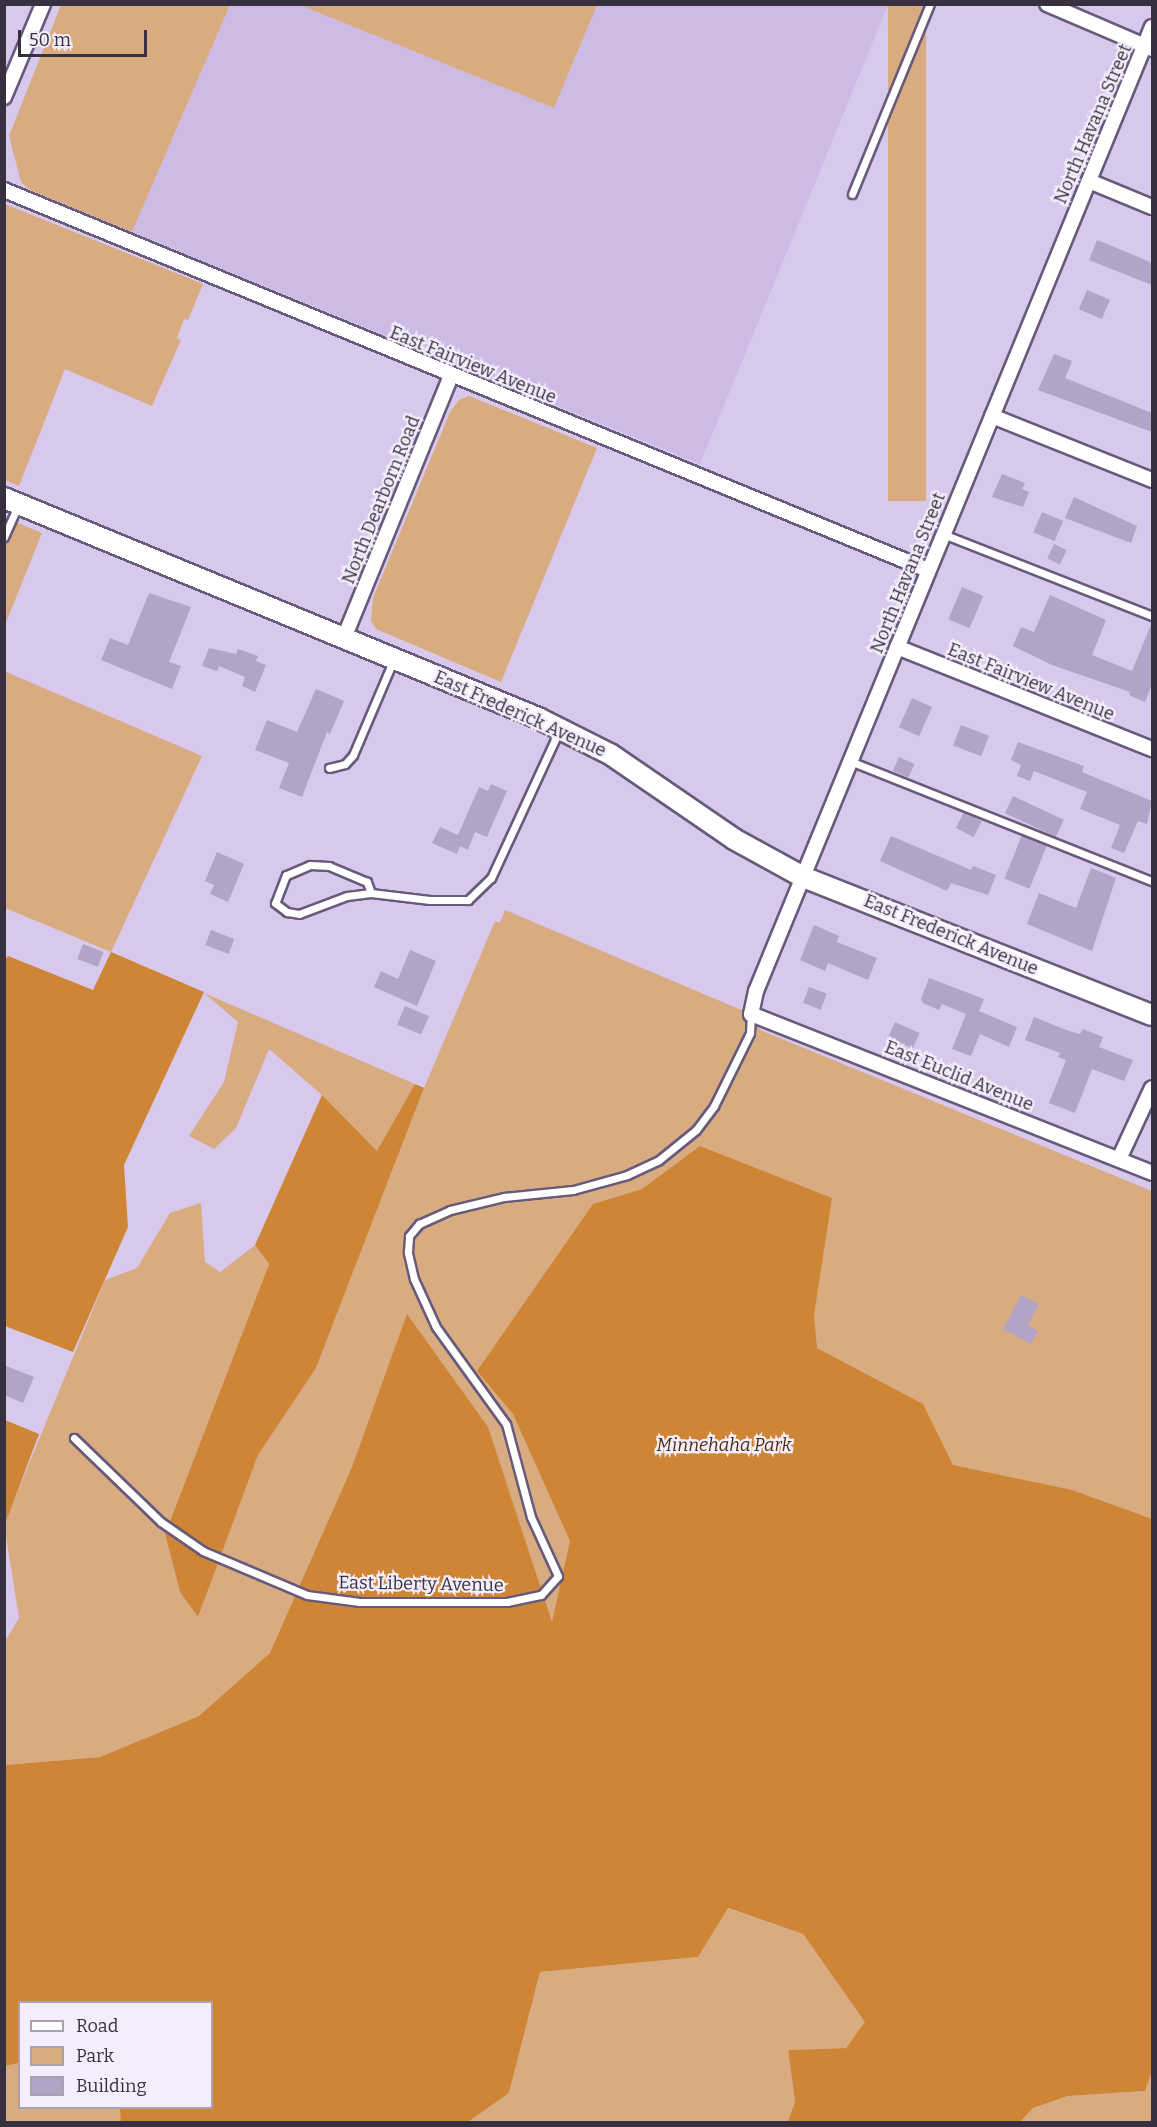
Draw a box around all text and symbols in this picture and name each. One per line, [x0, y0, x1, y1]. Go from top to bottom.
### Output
scale bar [21, 18, 150, 56]
text: 50 m [29, 29, 71, 51]
street label: North Havana Street [1050, 41, 1136, 207]
street label: East Fairview Avenue [387, 322, 559, 408]
street label: North Dearborn Road [337, 413, 425, 587]
street label: North Havana Street [866, 489, 950, 657]
street label: East Fairview Avenue [945, 639, 1117, 725]
street label: East Frederick Avenue [431, 666, 609, 762]
street label: East Frederick Avenue [861, 890, 1041, 980]
street label: East Euclid Avenue [881, 1036, 1037, 1116]
park label: Minnehaha Park [657, 1434, 791, 1456]
street label: East Liberty Avenue [338, 1572, 504, 1596]
legend [18, 2001, 213, 2109]
text: Road [76, 2015, 118, 2037]
text: Park [76, 2045, 114, 2067]
text: Building [76, 2075, 147, 2097]

